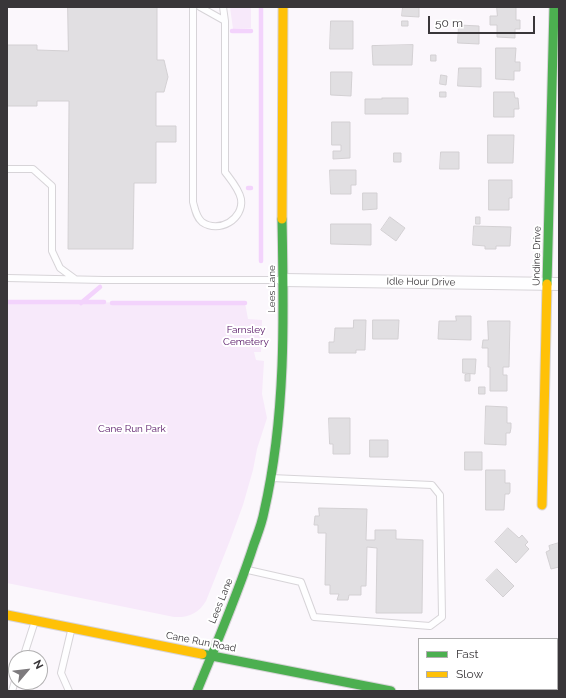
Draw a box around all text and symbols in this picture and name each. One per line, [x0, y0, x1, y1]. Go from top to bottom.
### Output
scale bar [430, 8, 537, 34]
text: 50 m [435, 16, 463, 30]
street label: Undine Drive [530, 226, 544, 286]
street label: Lees Lane [266, 265, 278, 313]
street label: Idle Hour Drive [386, 275, 456, 289]
park label: Farnsley Cemetery [223, 324, 269, 348]
park label: Cane Run Park [98, 423, 166, 435]
street label: Lees Lane [206, 577, 236, 625]
street label: Cane Run Road [165, 629, 237, 655]
legend [418, 638, 558, 690]
text: Fast [456, 647, 479, 661]
north arrow [8, 650, 48, 690]
text: N [30, 658, 46, 671]
text: Slow [456, 667, 483, 681]

